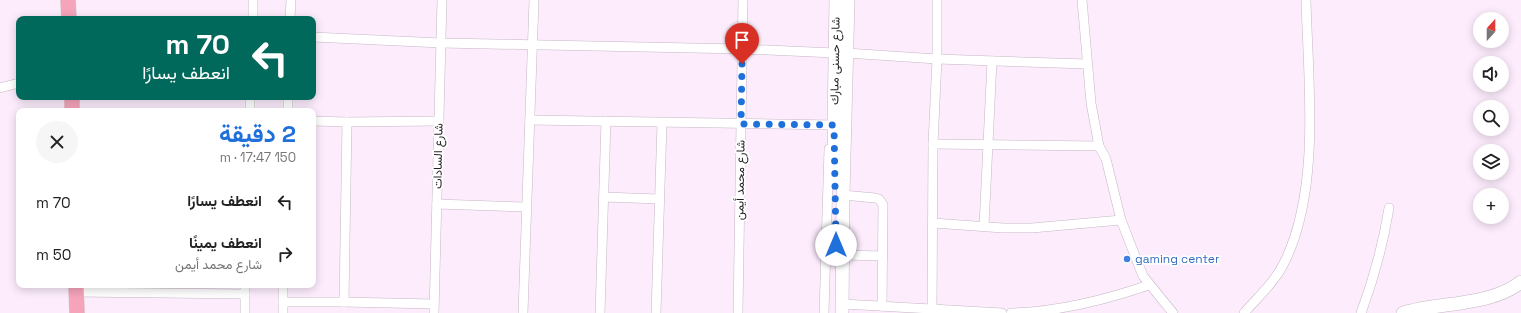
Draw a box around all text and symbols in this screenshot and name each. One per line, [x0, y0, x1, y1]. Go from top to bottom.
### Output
north arrow [1473, 12, 1509, 48]
map controls [1473, 12, 1509, 224]
street label: شارع حسنى مبارك [826, 17, 845, 105]
pin [725, 23, 759, 64]
text: 70 m [165, 26, 230, 62]
icon: arrive [731, 29, 753, 51]
icon: left [244, 32, 296, 84]
button: sound [1473, 56, 1509, 92]
text: انعطف يسارًا [142, 61, 230, 84]
button: search [1473, 100, 1509, 136]
text: 2 دقيقة [219, 118, 296, 149]
button: close [36, 121, 78, 163]
street label: شارع السادات [429, 123, 448, 189]
street label: شارع محمد أيمن [731, 140, 750, 220]
button: layers [1473, 144, 1509, 180]
text: 150 m · 17:47 [220, 149, 296, 166]
button: + [1473, 188, 1509, 224]
text: انعطف يسارًا [187, 191, 262, 210]
icon: left [274, 191, 296, 213]
text: 70 m [36, 193, 71, 212]
position arrow [815, 224, 857, 266]
text: انعطف يمينًا [189, 233, 262, 252]
icon: right [274, 243, 296, 265]
text: 50 m [36, 245, 71, 264]
place label: gaming center [1135, 251, 1220, 267]
marker: gaming center [1122, 254, 1132, 264]
text: شارع محمد أيمن [175, 256, 262, 273]

